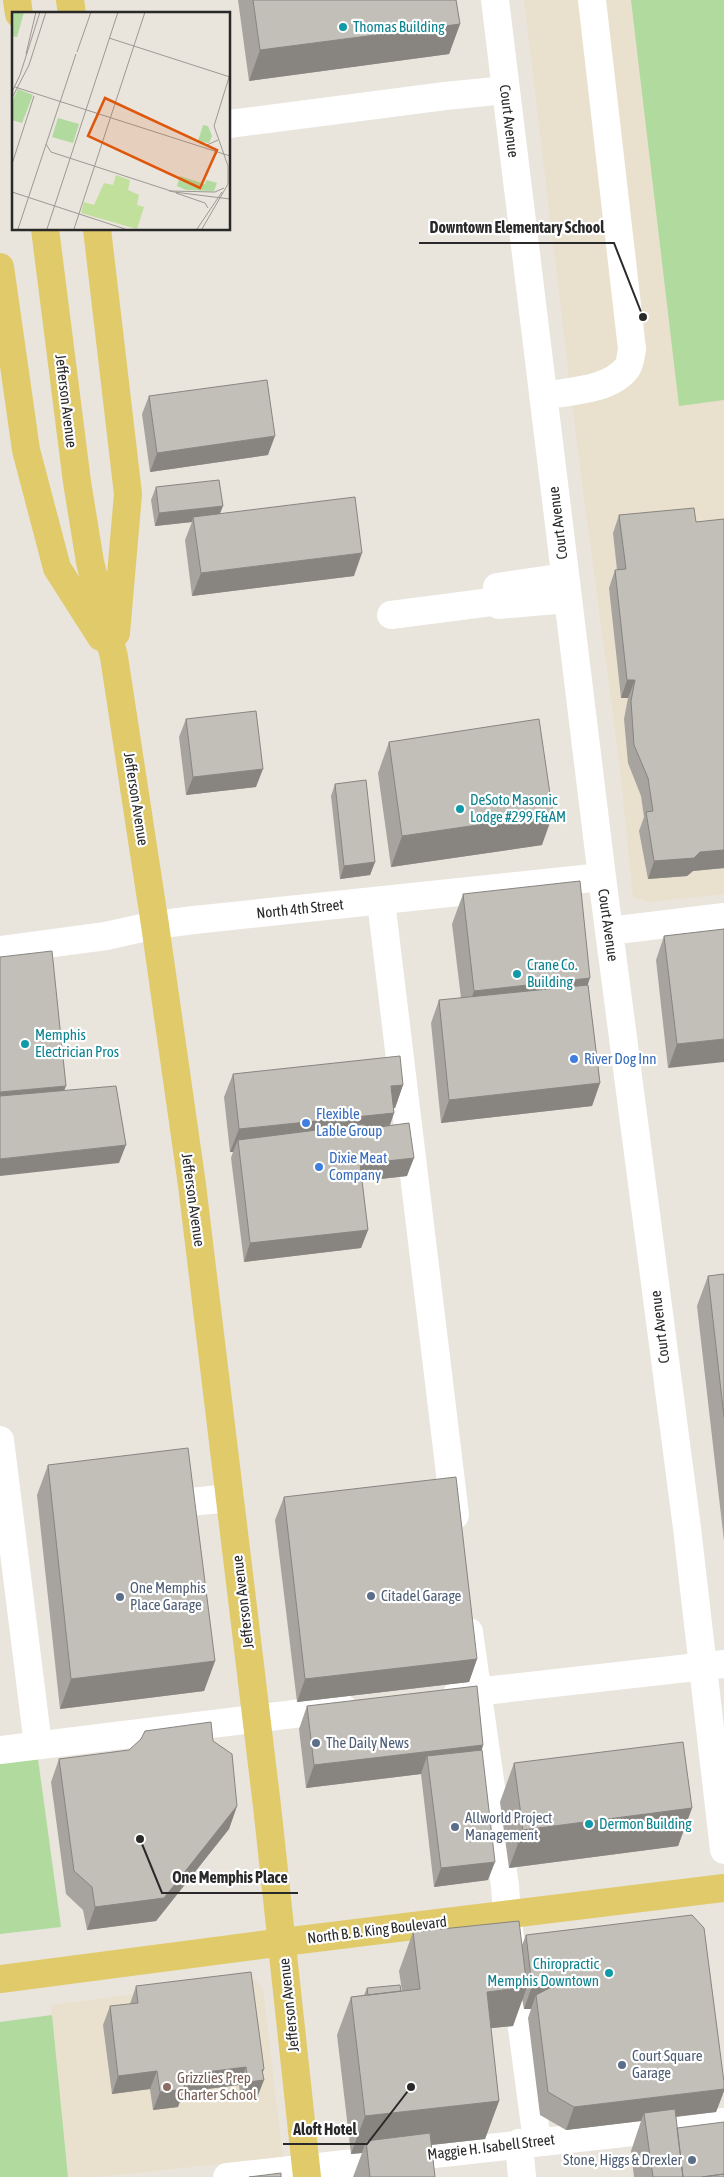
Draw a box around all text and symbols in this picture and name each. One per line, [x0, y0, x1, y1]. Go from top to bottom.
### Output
inset map [12, 12, 230, 230]
place label: Thomas Building [353, 18, 445, 35]
marker: Thomas Building [337, 21, 349, 33]
street label: Court Avenue [497, 84, 522, 158]
callout: Downtown Elementary School [419, 212, 614, 243]
text: Downtown Elementary School [430, 218, 605, 236]
street label: Jefferson Avenue [52, 353, 81, 449]
street label: Court Avenue [545, 486, 570, 560]
street label: Jefferson Avenue [121, 751, 152, 847]
place label: DeSoto Masonic Lodge #299 F&AM [470, 791, 566, 825]
marker: DeSoto Masonic Lodge #299 F&AM [454, 803, 466, 815]
street label: Court Avenue [595, 887, 622, 963]
street label: North 4th Street [256, 895, 344, 922]
place label: Crane Co. Building [527, 956, 578, 990]
marker: Crane Co. Building [511, 968, 523, 980]
place label: Memphis Electrician Pros [35, 1026, 119, 1060]
marker: Memphis Electrician Pros [19, 1038, 31, 1050]
place label: River Dog Inn [584, 1050, 657, 1067]
marker: River Dog Inn [568, 1053, 580, 1065]
place label: Flexible Lable Group [316, 1105, 382, 1139]
marker: Flexible Lable Group [300, 1117, 312, 1129]
place label: Dixie Meat Company [329, 1149, 387, 1183]
street label: Jefferson Avenue [179, 1152, 208, 1248]
marker: Dixie Meat Company [313, 1161, 325, 1173]
street label: Court Avenue [647, 1290, 672, 1364]
street label: Jefferson Avenue [228, 1554, 257, 1650]
place label: One Memphis Place Garage [130, 1579, 206, 1613]
place label: Citadel Garage [381, 1587, 462, 1604]
marker: Citadel Garage [365, 1590, 377, 1602]
marker: One Memphis Place Garage [114, 1591, 126, 1603]
place label: The Daily News [326, 1734, 409, 1751]
marker: The Daily News [310, 1737, 322, 1749]
place label: Allworld Project Management [465, 1809, 552, 1843]
place label: Dermon Building [599, 1815, 692, 1832]
marker: Dermon Building [583, 1818, 595, 1830]
marker: Allworld Project Management [449, 1821, 461, 1833]
callout: One Memphis Place [162, 1862, 298, 1893]
text: One Memphis Place [172, 1868, 288, 1886]
street label: North B. B. King Boulevard [306, 1913, 448, 1947]
place label: Chiropractic Memphis Downtown [487, 1955, 599, 1989]
street label: Jefferson Avenue [275, 1957, 302, 2053]
marker: Chiropractic Memphis Downtown [603, 1967, 615, 1979]
place label: Court Square Garage [632, 2047, 703, 2081]
marker: Court Square Garage [616, 2059, 628, 2071]
place label: Grizzlies Prep Charter School [177, 2069, 257, 2103]
marker: Grizzlies Prep Charter School [161, 2081, 173, 2093]
callout: Aloft Hotel [283, 2113, 367, 2144]
text: Aloft Hotel [292, 2120, 357, 2138]
street label: Maggie H. Isabell Street [426, 2130, 556, 2163]
place label: Stone, Higgs & Drexler [563, 2151, 683, 2168]
marker: Stone, Higgs & Drexler [686, 2154, 698, 2166]

